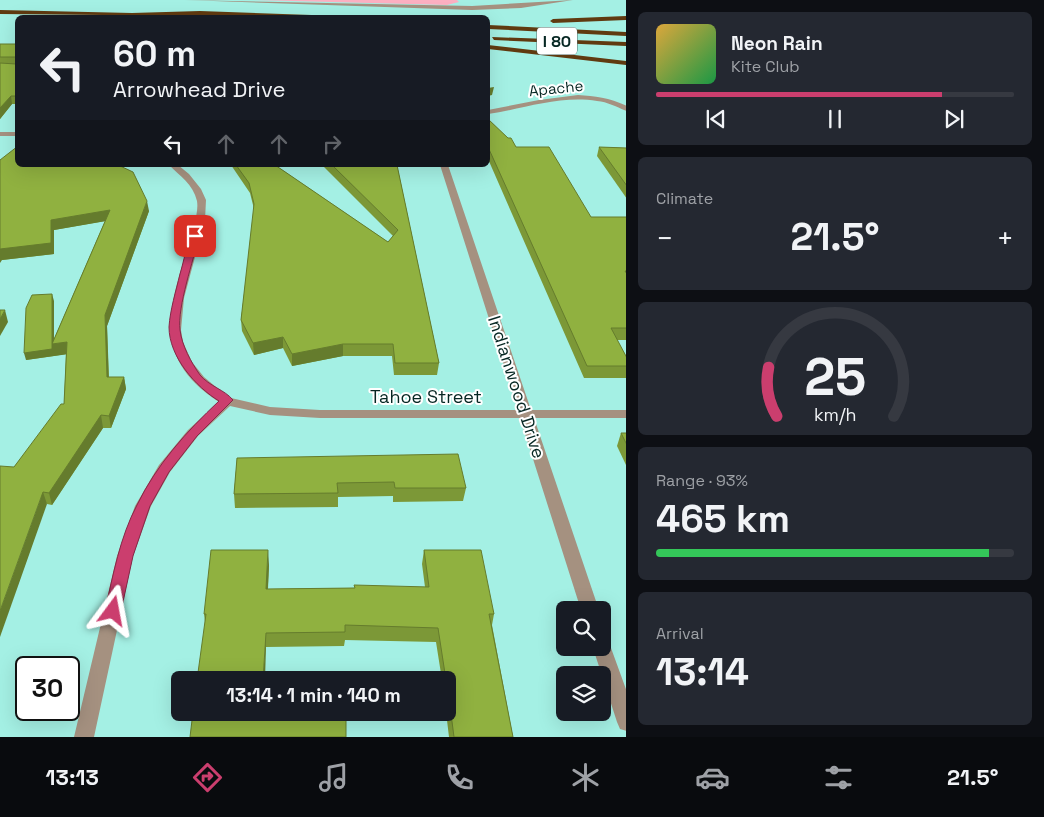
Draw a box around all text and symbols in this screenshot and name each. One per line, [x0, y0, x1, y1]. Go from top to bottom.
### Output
road number: I 80 [537, 27, 577, 54]
text: Neon Rain [731, 31, 823, 56]
text: 60 m [113, 32, 196, 76]
icon: left [30, 35, 95, 100]
text: Kite Club [731, 56, 800, 77]
text: Arrowhead Drive [113, 75, 285, 103]
street label: Apache [528, 76, 584, 100]
icon: previous [702, 105, 730, 133]
icon: pause [821, 105, 849, 133]
icon: next [940, 105, 968, 133]
icon: left [159, 130, 187, 158]
icon: ahead [212, 130, 240, 158]
icon: ahead [265, 130, 293, 158]
icon: right [318, 130, 346, 158]
text: Climate [656, 188, 713, 209]
text: 21.5° [791, 213, 879, 261]
pin [174, 215, 216, 257]
text: − [656, 220, 673, 256]
text: + [997, 220, 1014, 256]
icon: arrive [181, 222, 209, 250]
street label: Indianwood Drive [483, 313, 551, 461]
text: 25 [804, 344, 866, 410]
street label: Tahoe Street [370, 385, 482, 408]
text: km/h [814, 403, 856, 426]
text: Range · 93% [656, 470, 748, 491]
text: 465 km [656, 495, 790, 543]
position arrow [86, 584, 138, 636]
map controls [556, 601, 611, 721]
button: search [556, 601, 611, 656]
text: Arrival [656, 623, 704, 644]
text: 13:14 [656, 648, 749, 696]
speed limit sign: 30 [15, 656, 80, 721]
button: layers [556, 666, 611, 721]
text: 13:14 · 1 min · 140 m [226, 683, 401, 708]
icon: directions [190, 760, 225, 795]
icon: music [316, 760, 351, 795]
icon: phone [442, 760, 477, 795]
icon: climate [568, 760, 603, 795]
icon: car [695, 760, 730, 795]
icon: filters [821, 760, 856, 795]
text: 13:13 [46, 763, 99, 791]
text: 21.5° [947, 763, 998, 791]

